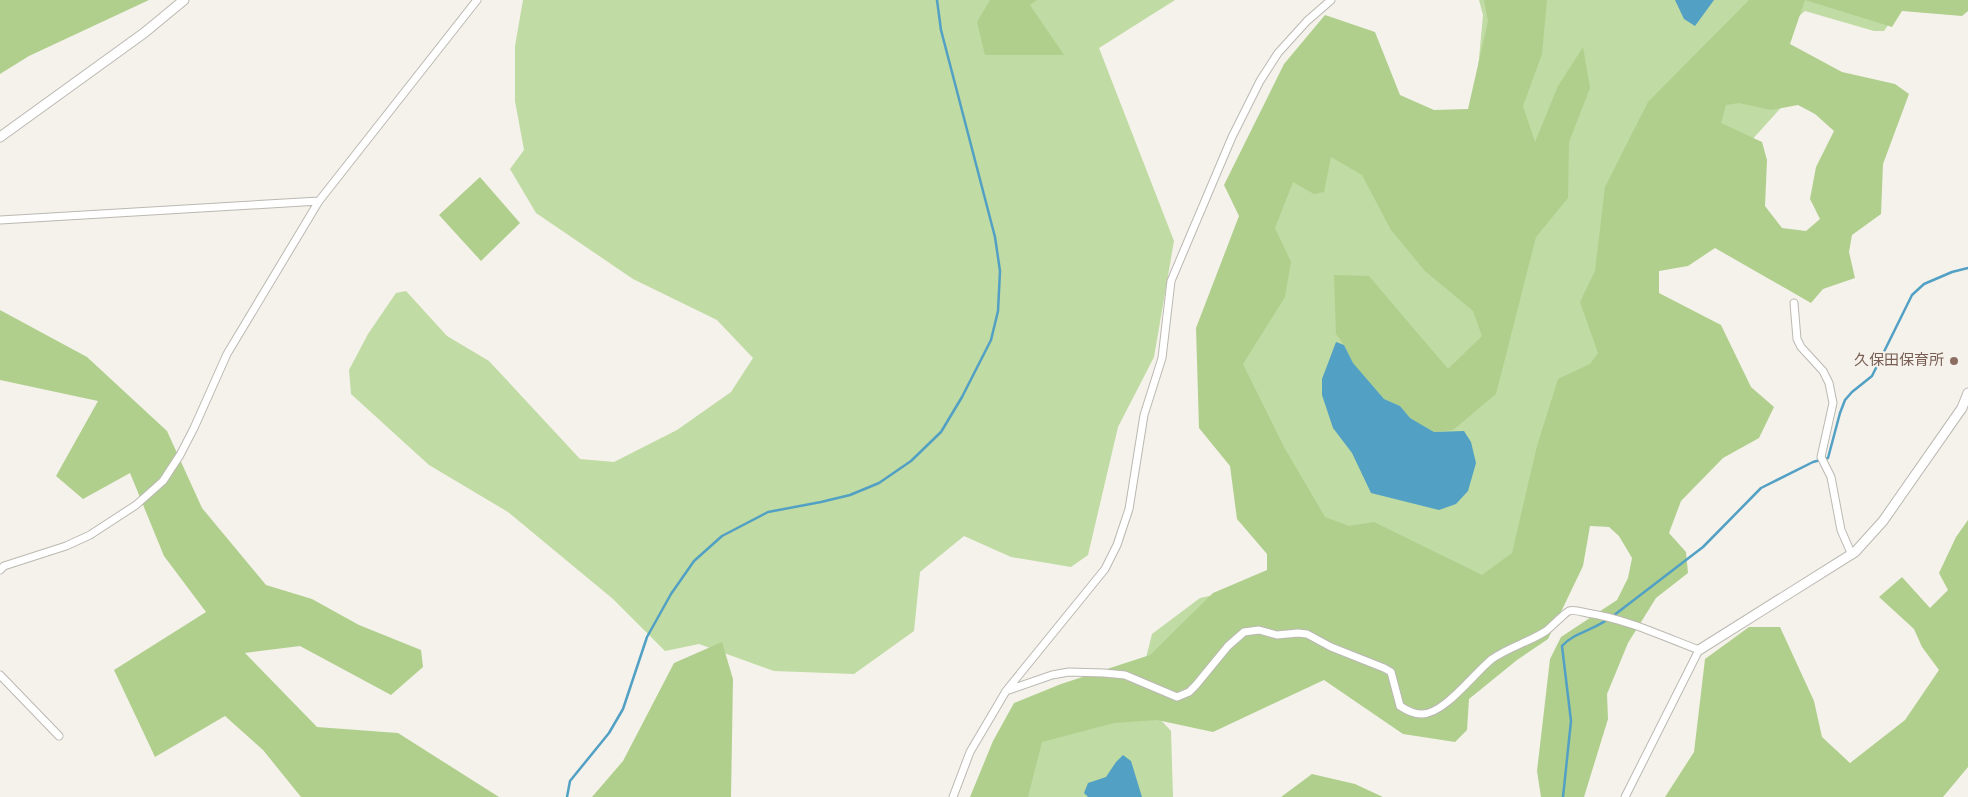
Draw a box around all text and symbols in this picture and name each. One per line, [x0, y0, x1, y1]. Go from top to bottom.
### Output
place label: 久保田保育所 [1854, 352, 1944, 371]
marker: 久保田保育所 [1948, 355, 1960, 367]

